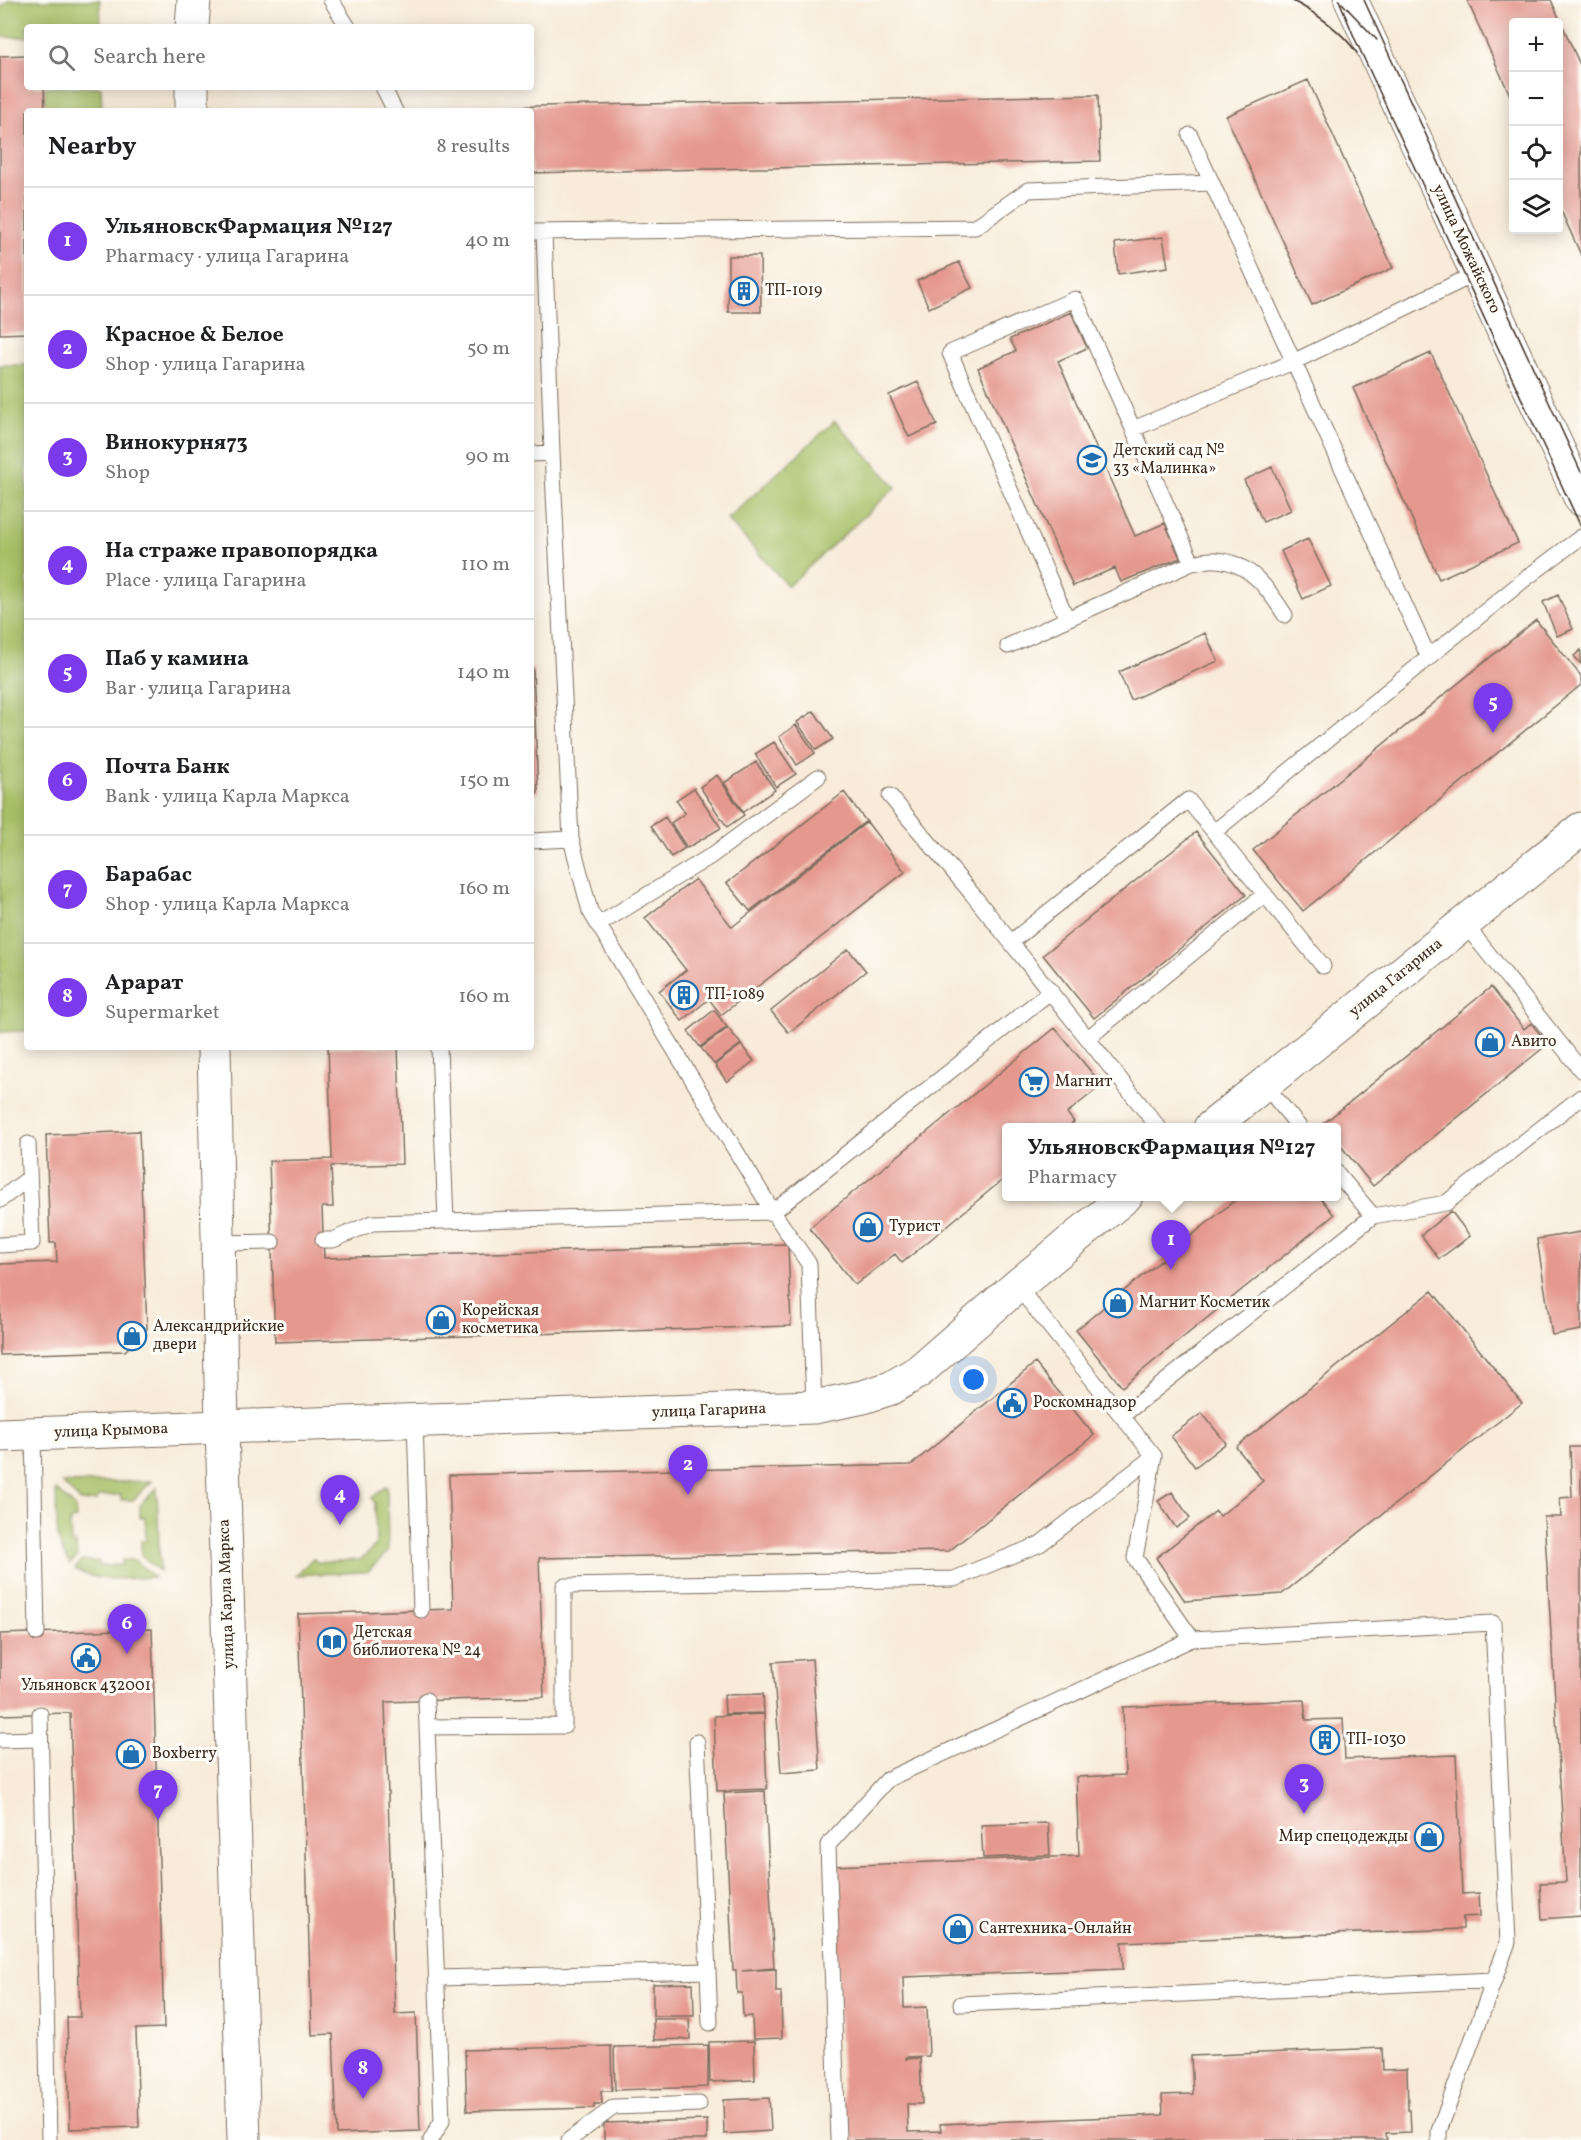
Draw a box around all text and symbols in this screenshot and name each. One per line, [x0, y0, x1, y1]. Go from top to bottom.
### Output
map controls [1509, 18, 1563, 234]
button: + [1509, 18, 1563, 72]
search box [24, 24, 534, 90]
icon: search [45, 41, 78, 74]
text: Search here [93, 42, 206, 73]
button: − [1509, 72, 1563, 126]
button: locate [1509, 126, 1563, 180]
text: Nearby [48, 129, 137, 165]
text: 8 results [437, 133, 510, 161]
button: layers [1509, 180, 1563, 234]
street label: улица Можайского [1426, 181, 1506, 317]
text: УльяновскФармация №127 [105, 212, 393, 243]
text: 1 [63, 227, 72, 255]
text: 40 m [465, 227, 510, 255]
text: Pharmacy · улица Гагарина [105, 243, 349, 271]
building icon: ТП-1019 [728, 275, 760, 307]
place label: ТП-1019 [765, 280, 822, 302]
text: Красное & Белое [105, 320, 284, 351]
text: 2 [62, 335, 73, 363]
text: 50 m [467, 335, 510, 363]
text: Shop · улица Гагарина [105, 351, 306, 379]
text: Винокурня73 [105, 428, 248, 459]
place label: Детский сад № 33 «Малинка» [1113, 440, 1225, 480]
text: 3 [62, 443, 73, 471]
text: 90 m [466, 443, 510, 471]
school or university icon: Детский сад № 33 «Малинка» [1076, 444, 1108, 476]
text: Shop [105, 459, 150, 487]
text: На страже правопорядка [105, 536, 378, 567]
text: 4 [61, 551, 74, 579]
text: 110 m [461, 551, 510, 579]
text: Place · улица Гагарина [105, 567, 306, 595]
text: Паб у камина [105, 644, 249, 675]
text: 5 [63, 659, 72, 687]
text: 140 m [457, 659, 510, 687]
text: Bar · улица Гагарина [105, 675, 291, 703]
pin: 5 [1474, 684, 1512, 733]
text: Почта Банк [105, 752, 230, 783]
text: 6 [62, 767, 73, 795]
text: 150 m [459, 767, 510, 795]
text: Bank · улица Карла Маркса [105, 783, 350, 811]
text: Барабас [105, 860, 192, 891]
text: 7 [63, 875, 72, 903]
text: 160 m [458, 875, 510, 903]
text: Shop · улица Карла Маркса [105, 891, 350, 919]
street label: улица Гагарина [1344, 933, 1448, 1023]
text: Арарат [105, 968, 183, 999]
building icon: ТП-1089 [668, 979, 700, 1011]
text: 8 [62, 983, 73, 1011]
text: 160 m [458, 983, 510, 1011]
place label: ТП-1089 [705, 984, 764, 1006]
text: Supermarket [105, 999, 220, 1027]
shop icon: Авито [1474, 1026, 1506, 1058]
place label: Авито [1511, 1031, 1557, 1053]
supermarket icon: Магнит [1018, 1066, 1050, 1098]
place label: Магнит [1055, 1071, 1112, 1093]
popup [1002, 1123, 1341, 1201]
text: УльяновскФармация №127 [1028, 1133, 1315, 1164]
text: Pharmacy [1028, 1164, 1117, 1192]
shop icon: Турист [852, 1211, 884, 1243]
place label: Турист [889, 1216, 940, 1238]
pin: 1 [1152, 1220, 1190, 1270]
shop icon: Магнит Косметик [1102, 1287, 1134, 1319]
place label: Магнит Косметик [1139, 1292, 1271, 1314]
place label: Корейская косметика [462, 1300, 539, 1340]
shop icon: Корейская косметика [425, 1304, 457, 1336]
place label: Александрийские двери [153, 1316, 284, 1356]
shop icon: Александрийские двери [116, 1320, 148, 1352]
your location [959, 1365, 988, 1394]
public building icon: Роскомнадзор [996, 1387, 1028, 1419]
place label: Роскомнадзор [1033, 1392, 1137, 1414]
street label: улица Гагарина [651, 1398, 767, 1424]
street label: улица Крымова [53, 1418, 169, 1444]
pin: 2 [668, 1446, 708, 1495]
pin: 4 [320, 1476, 360, 1525]
street label: улица Карла Маркса [213, 1519, 241, 1669]
pin: 6 [108, 1604, 146, 1654]
place label: Детская библиотека № 24 [353, 1622, 481, 1662]
library icon: Детская библиотека № 24 [316, 1626, 348, 1658]
public building icon: Ульяновск 432001 [70, 1642, 102, 1674]
place label: Ульяновск 432001 [21, 1675, 151, 1697]
building icon: ТП-1030 [1309, 1724, 1341, 1756]
place label: ТП-1030 [1346, 1729, 1406, 1751]
shop icon: Boxberry [115, 1738, 147, 1770]
place label: Boxberry [152, 1743, 217, 1765]
pin: 3 [1284, 1764, 1324, 1814]
pin: 7 [138, 1770, 178, 1820]
shop icon: Мир спецодежды [1413, 1821, 1445, 1853]
place label: Мир спецодежды [1279, 1826, 1408, 1848]
shop icon: Сантехника-Онлайн [942, 1913, 974, 1945]
place label: Сантехника-Онлайн [979, 1918, 1132, 1940]
pin: 8 [344, 2050, 382, 2099]

